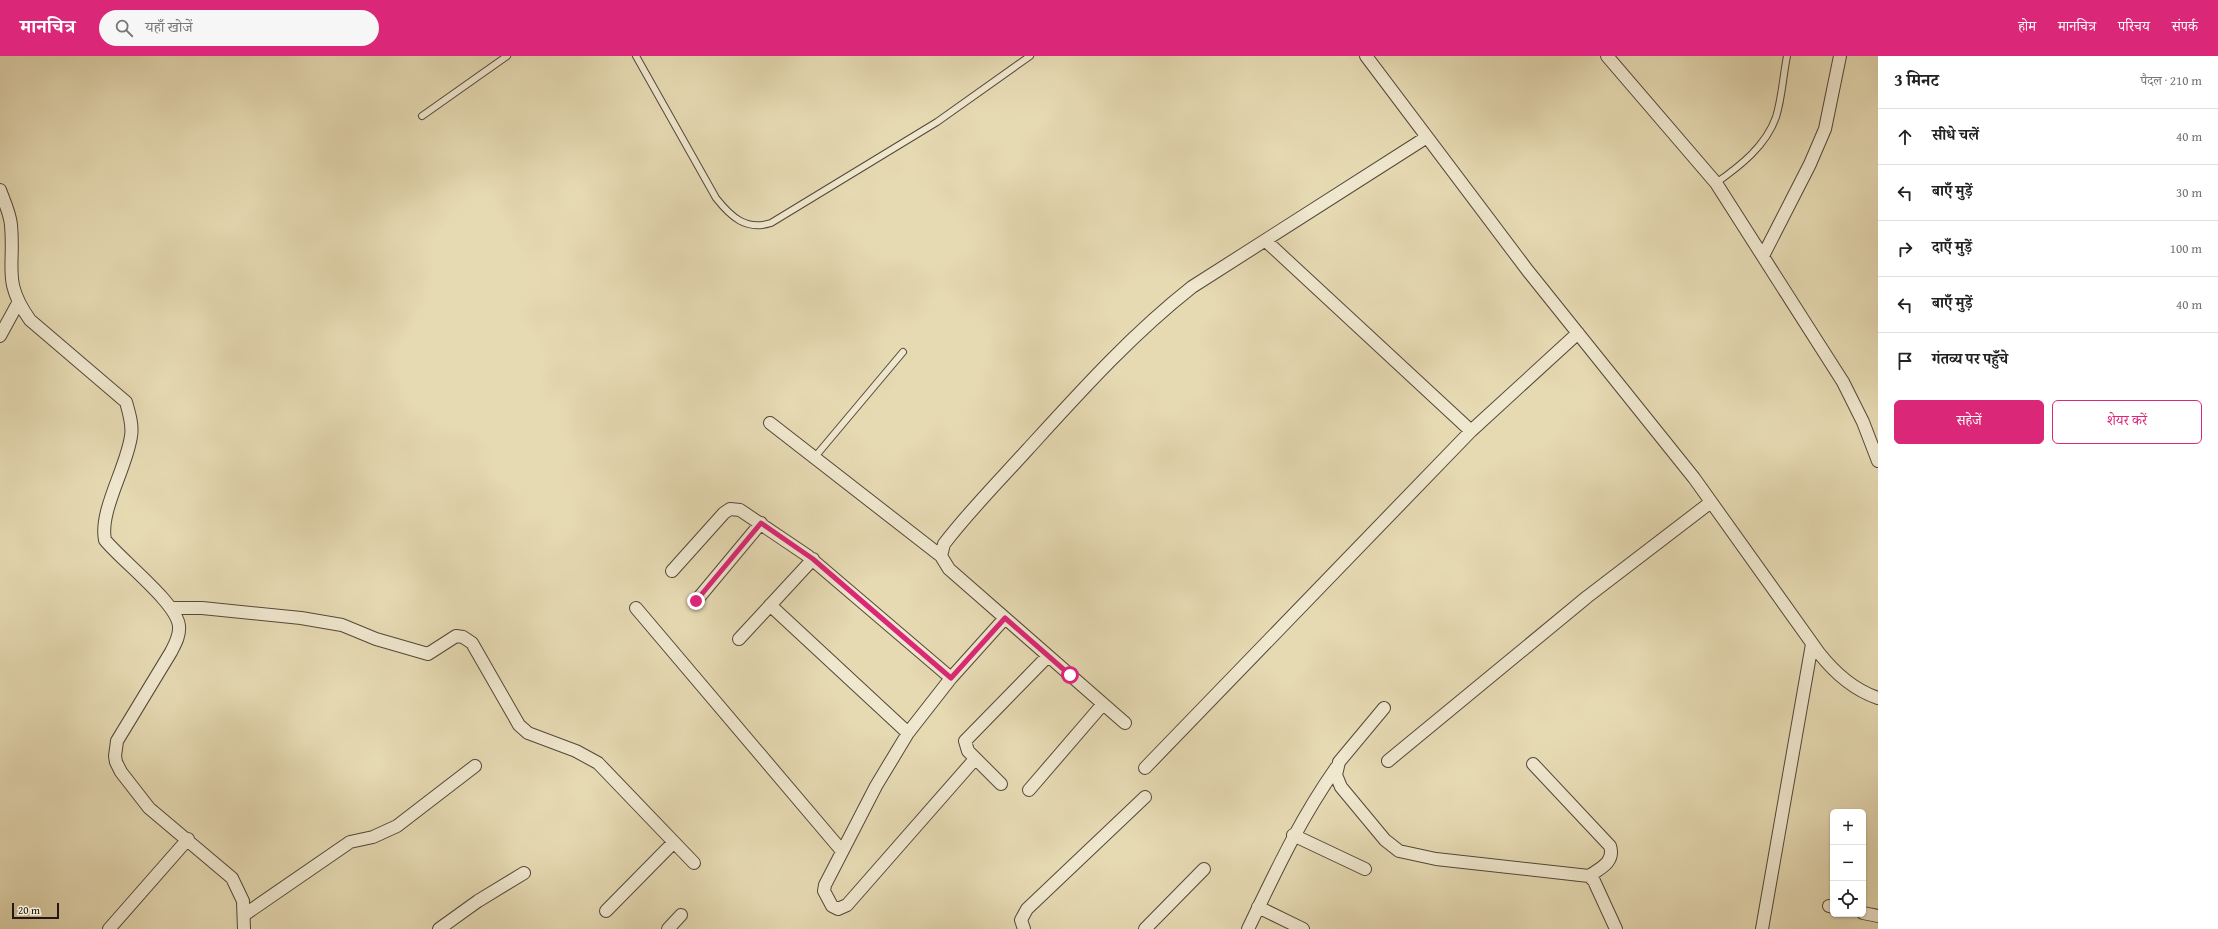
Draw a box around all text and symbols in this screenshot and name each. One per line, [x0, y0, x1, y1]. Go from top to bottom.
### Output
search box [99, 10, 379, 46]
text: मानचित्र [20, 12, 75, 40]
text: यहाँ खोजें [145, 16, 193, 37]
text: होम [2018, 16, 2036, 36]
text: मानचित्र [2058, 16, 2096, 36]
text: परिचय [2118, 16, 2150, 36]
text: संपर्क [2172, 16, 2198, 36]
icon: search [113, 17, 135, 39]
text: 3 मिनट [1894, 67, 1939, 92]
text: पैदल · 210 m [2141, 71, 2202, 90]
text: सीधे चलें [1932, 124, 1979, 145]
icon: ahead [1894, 126, 1916, 148]
text: 40 m [2176, 127, 2202, 146]
text: बाएँ मुड़ें [1932, 180, 1973, 201]
icon: left [1894, 182, 1916, 204]
text: 30 m [2176, 183, 2202, 202]
text: दाएँ मुड़ें [1932, 236, 1972, 257]
icon: right [1894, 238, 1916, 260]
text: 100 m [2170, 239, 2202, 258]
text: बाएँ मुड़ें [1932, 292, 1973, 313]
icon: left [1894, 294, 1916, 316]
text: 40 m [2176, 295, 2202, 314]
text: गंतव्य पर पहुँचे [1932, 348, 2008, 369]
icon: arrive [1894, 350, 1916, 372]
button: सहेजें [1894, 400, 2044, 444]
button: शेयर करें [2052, 400, 2202, 444]
route end [687, 592, 705, 610]
route start [1061, 666, 1079, 684]
map controls [1830, 809, 1866, 917]
button: + [1830, 809, 1866, 845]
button: − [1830, 845, 1866, 881]
button: locate [1830, 881, 1866, 917]
scale bar [12, 901, 59, 920]
text: 20 m [18, 902, 40, 918]

